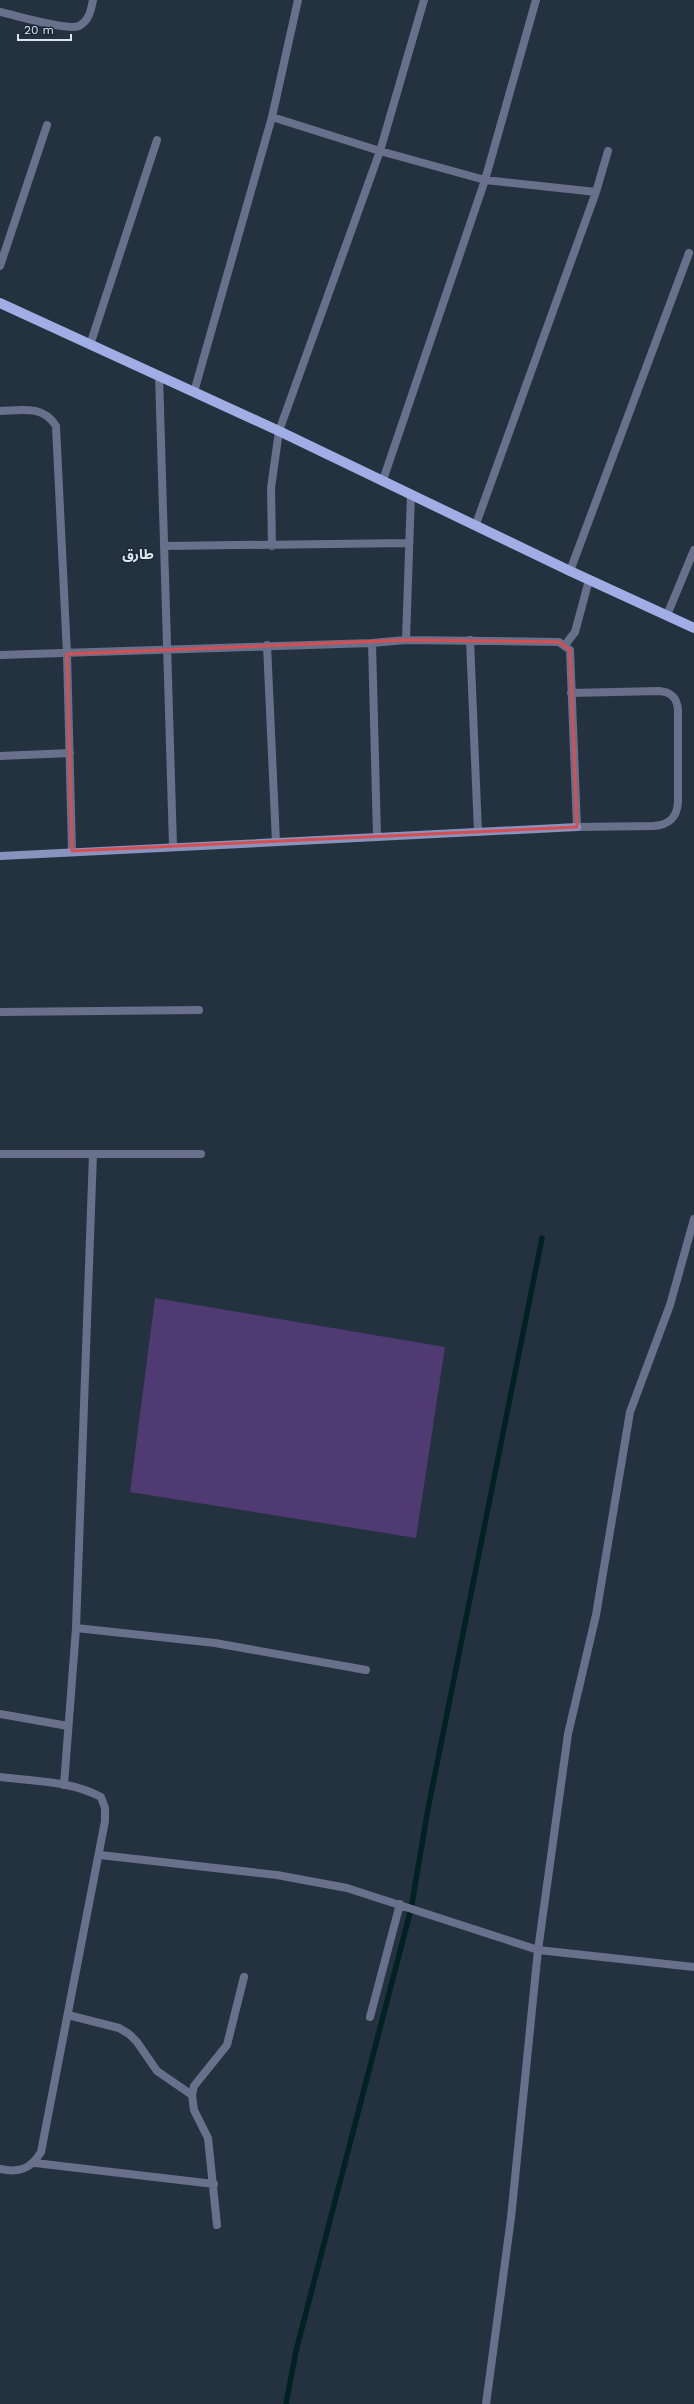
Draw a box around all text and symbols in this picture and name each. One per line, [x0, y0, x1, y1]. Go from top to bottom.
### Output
scale bar [18, 16, 71, 42]
text: 20 m [24, 23, 54, 37]
district label: طارق [122, 546, 154, 563]

